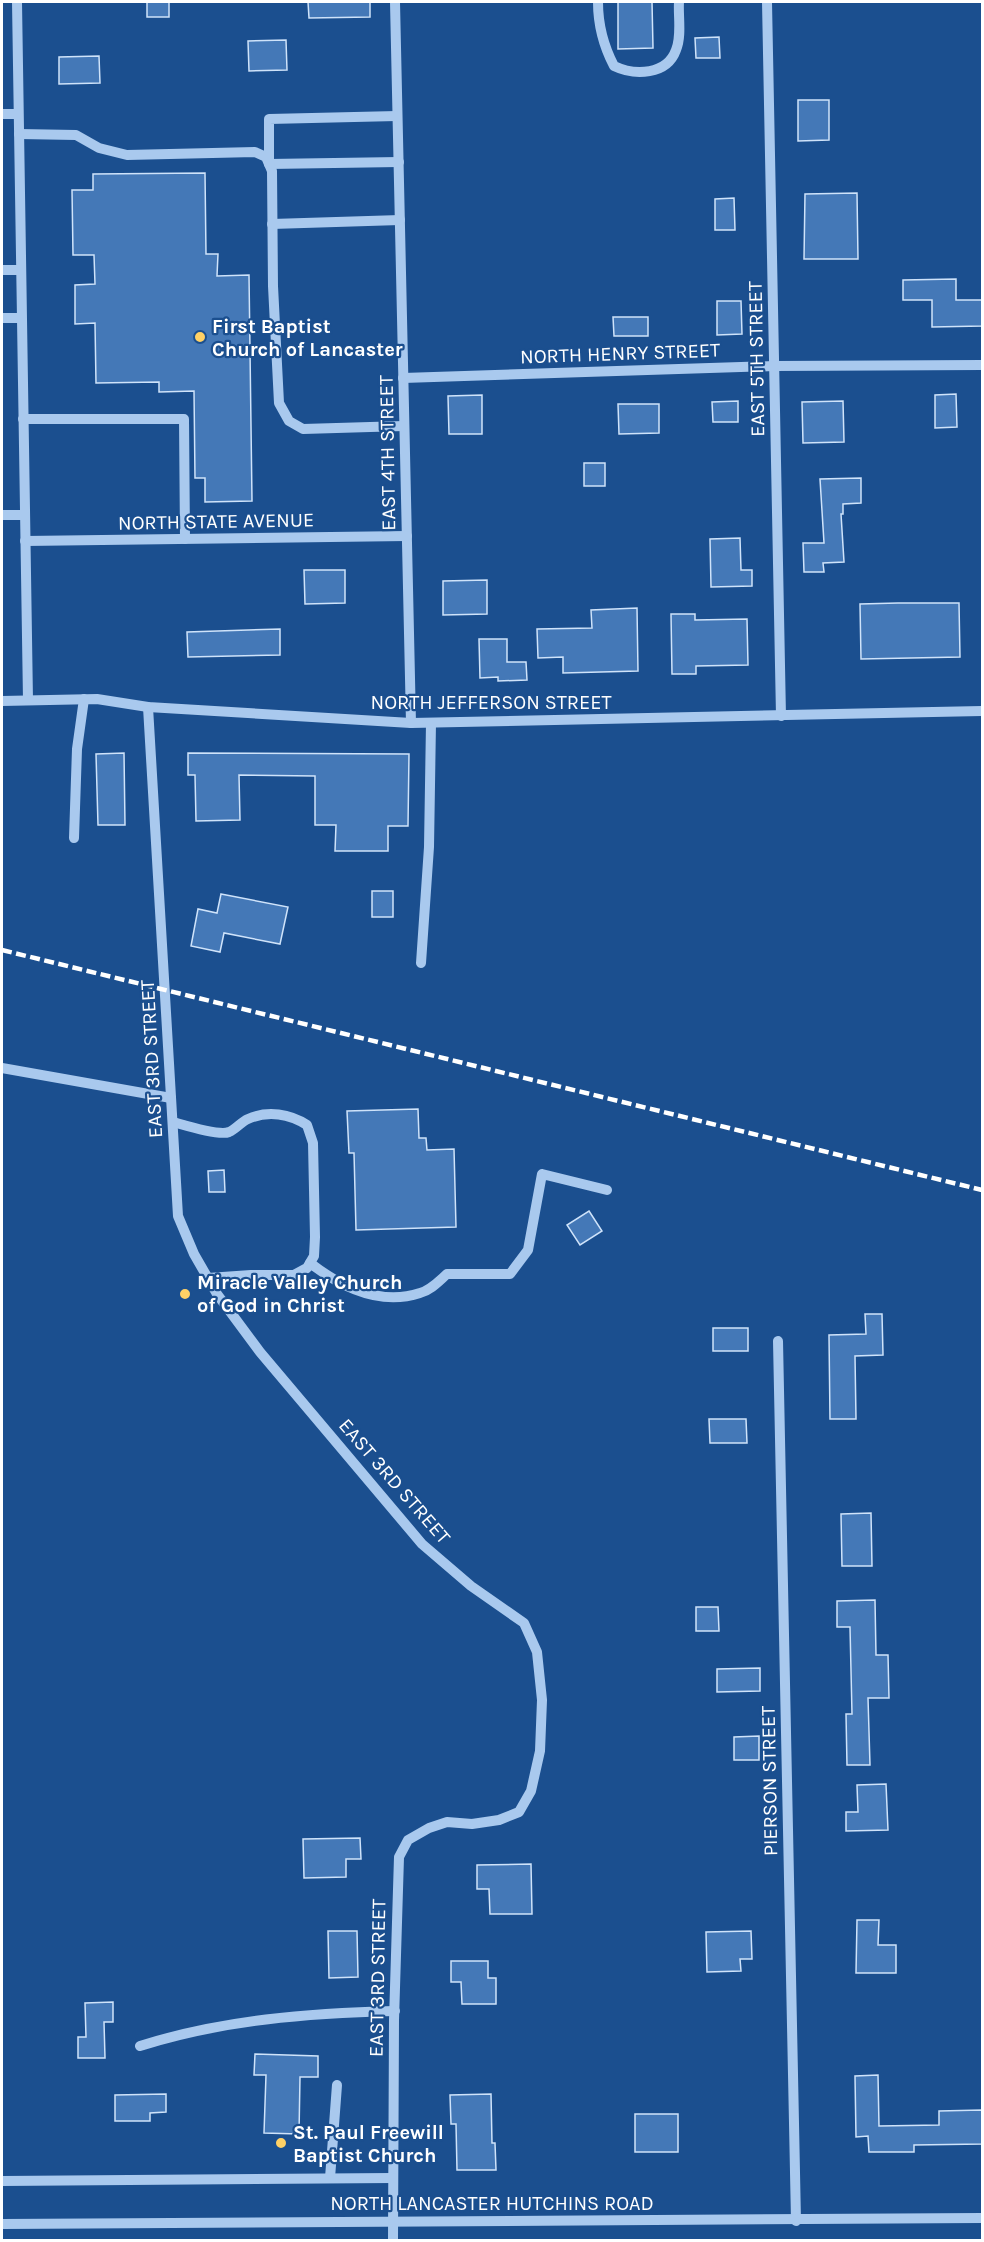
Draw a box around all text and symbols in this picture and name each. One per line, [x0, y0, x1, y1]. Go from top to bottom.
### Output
street label: EAST 5TH STREET [744, 281, 769, 437]
place label: First Baptist Church of Lancaster [212, 315, 403, 361]
marker: First Baptist Church of Lancaster [193, 330, 207, 344]
street label: NORTH HENRY STREET [520, 339, 720, 368]
street label: EAST 4TH STREET [375, 375, 400, 531]
street label: NORTH STATE AVENUE [118, 508, 314, 535]
street label: NORTH JEFFERSON STREET [371, 691, 612, 714]
street label: EAST 3RD STREET [136, 979, 167, 1139]
place label: Miracle Valley Church of God in Christ [197, 1271, 402, 1317]
marker: Miracle Valley Church of God in Christ [178, 1287, 192, 1301]
street label: EAST 3RD STREET [334, 1414, 455, 1549]
street label: PIERSON STREET [757, 1706, 782, 1856]
street label: EAST 3RD STREET [365, 1899, 390, 2057]
place label: St. Paul Freewill Baptist Church [293, 2121, 444, 2167]
marker: St. Paul Freewill Baptist Church [274, 2136, 288, 2150]
street label: NORTH LANCASTER HUTCHINS ROAD [330, 2192, 654, 2215]

